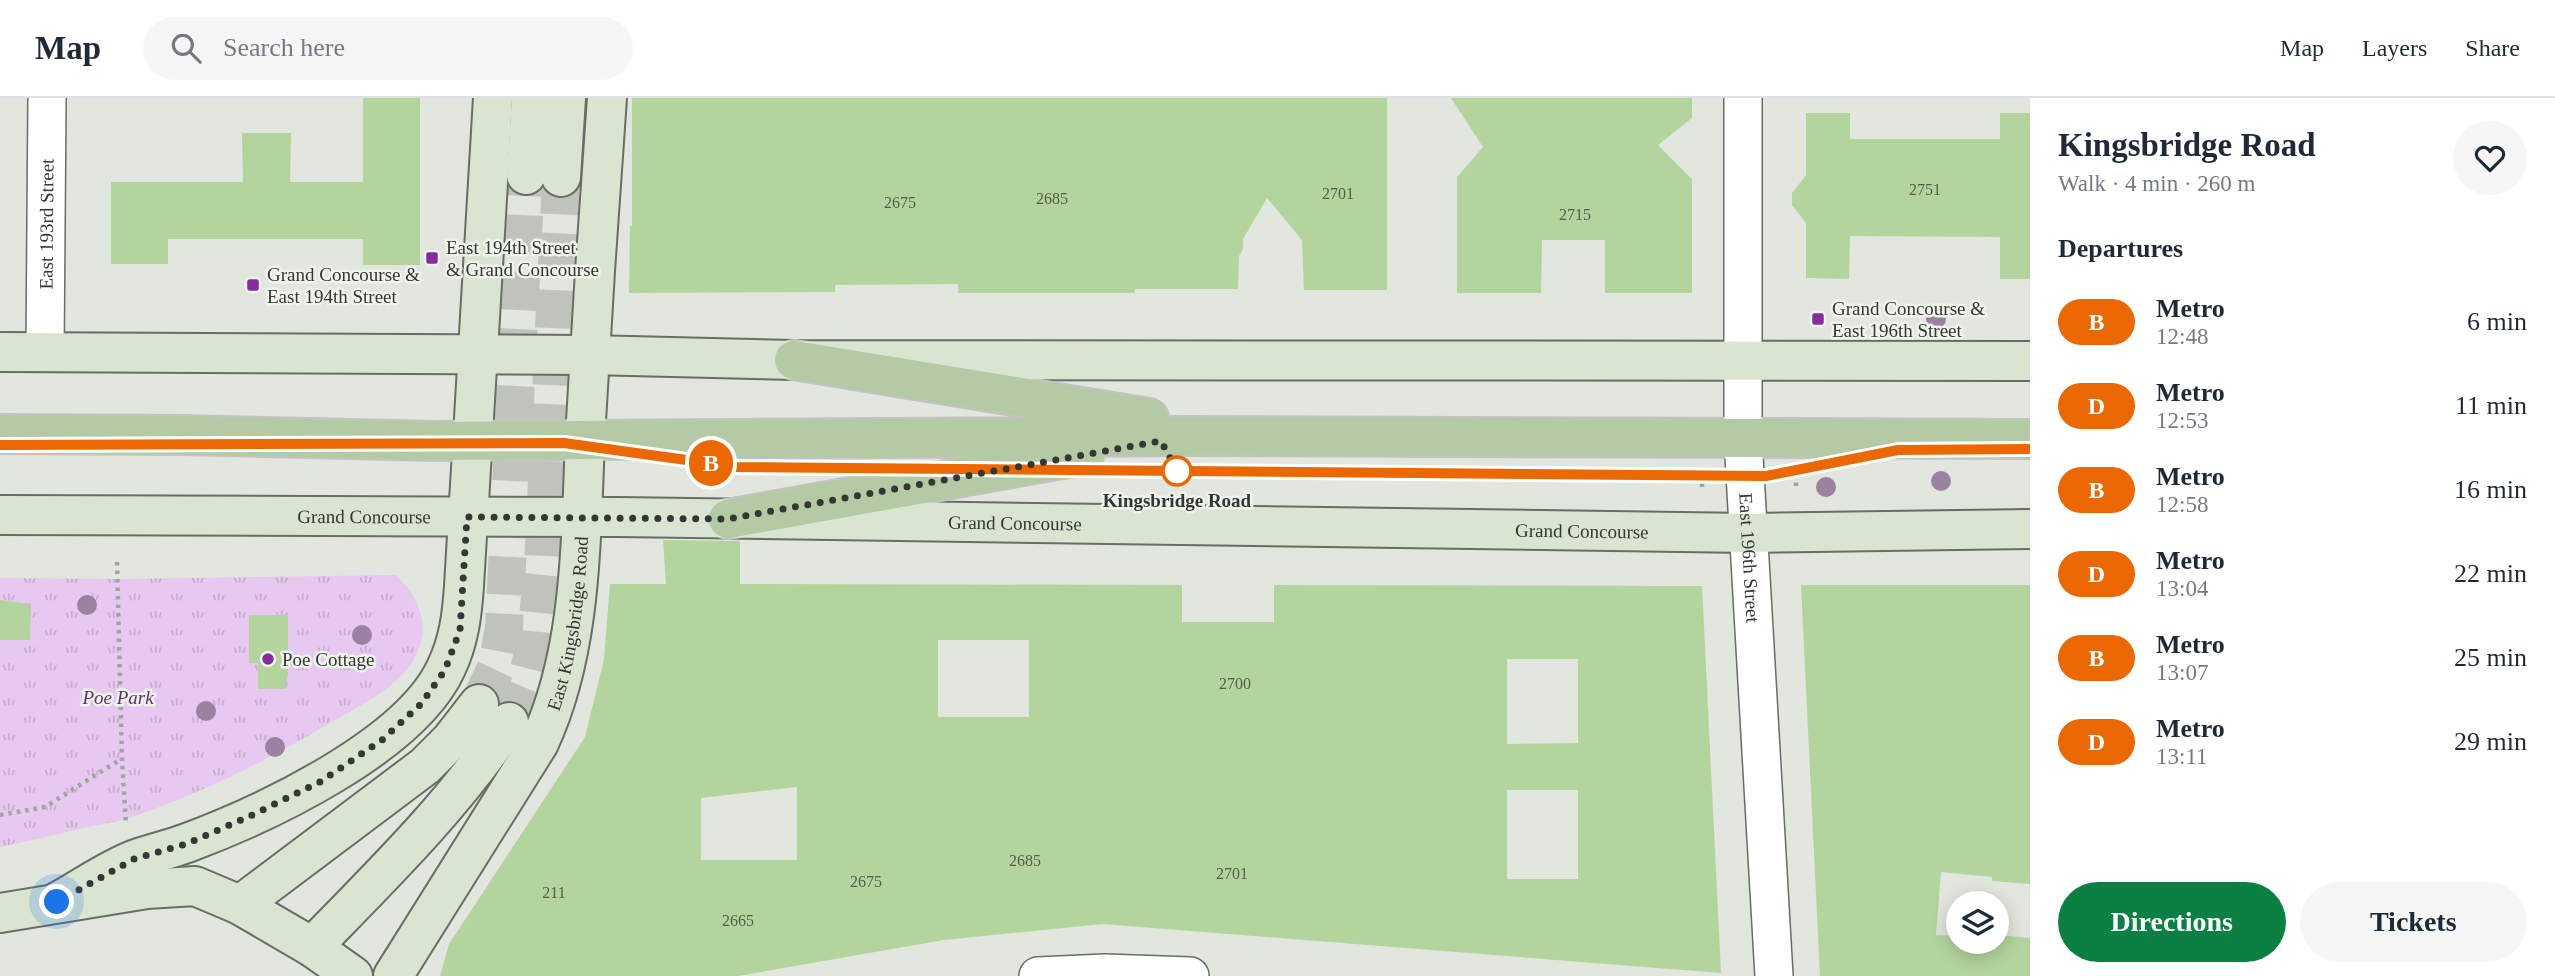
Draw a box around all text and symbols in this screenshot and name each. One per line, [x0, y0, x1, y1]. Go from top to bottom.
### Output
search box [143, 17, 633, 80]
icon: search [167, 29, 205, 67]
text: Map [35, 30, 101, 66]
text: Search here [223, 33, 345, 62]
text: Map [2280, 35, 2324, 61]
text: Layers [2362, 35, 2427, 61]
text: Share [2465, 35, 2520, 61]
button: heart [2453, 121, 2527, 195]
text: Kingsbridge Road [2058, 127, 2316, 163]
street label: East 193rd Street [35, 158, 57, 290]
text: Walk · 4 min · 260 m [2058, 171, 2255, 196]
house number: 2751 [1909, 181, 1941, 198]
house number: 2701 [1322, 185, 1354, 202]
house number: 2685 [1036, 190, 1068, 207]
house number: 2675 [884, 194, 916, 211]
house number: 2715 [1559, 206, 1591, 223]
text: Departures [2058, 234, 2183, 263]
place label: East 194th Street & Grand Concourse [446, 237, 599, 280]
marker: East 194th Street & Grand Concourse [424, 250, 440, 266]
place label: Grand Concourse & East 194th Street [267, 264, 420, 307]
marker: Grand Concourse & East 194th Street [245, 277, 261, 293]
text: Metro [2156, 294, 2225, 323]
place label: Grand Concourse & East 196th Street [1832, 298, 1985, 341]
text: 6 min [2467, 307, 2527, 336]
text: B [2088, 309, 2105, 335]
marker: Grand Concourse & East 196th Street [1810, 311, 1826, 327]
text: 12:48 [2156, 324, 2208, 349]
text: Metro [2156, 378, 2225, 407]
text: 11 min [2455, 391, 2527, 420]
text: D [2088, 393, 2105, 419]
text: 12:53 [2156, 408, 2208, 433]
line badge: B [688, 440, 734, 486]
text: B [703, 450, 719, 476]
marker: Kingsbridge Road [1162, 456, 1192, 486]
text: Metro [2156, 462, 2225, 491]
text: 16 min [2454, 475, 2527, 504]
text: B [2088, 477, 2105, 503]
place label: Kingsbridge Road [1103, 490, 1252, 511]
street label: East 196th Street [1736, 492, 1764, 624]
text: 12:58 [2156, 492, 2208, 517]
street label: Grand Concourse [297, 505, 431, 527]
street label: Grand Concourse [948, 511, 1082, 534]
street label: Grand Concourse [1515, 519, 1649, 542]
street label: East Kingsbridge Road [542, 535, 592, 713]
text: Metro [2156, 546, 2225, 575]
text: 22 min [2454, 559, 2527, 588]
text: D [2088, 561, 2105, 587]
text: 13:04 [2156, 576, 2208, 601]
text: Metro [2156, 630, 2225, 659]
text: 25 min [2454, 643, 2527, 672]
text: B [2088, 645, 2105, 671]
place label: Poe Cottage [282, 649, 374, 670]
marker: Poe Cottage [260, 651, 276, 667]
text: 13:07 [2156, 660, 2208, 685]
house number: 2700 [1219, 675, 1251, 692]
park label: Poe Park [81, 687, 154, 708]
text: Metro [2156, 714, 2225, 743]
text: 29 min [2454, 727, 2527, 756]
text: D [2088, 729, 2105, 755]
text: 13:11 [2156, 744, 2208, 769]
house number: 2685 [1009, 852, 1041, 869]
house number: 2701 [1216, 865, 1248, 882]
house number: 2675 [850, 873, 882, 890]
button: Directions [2058, 882, 2286, 962]
button: Tickets [2300, 882, 2527, 962]
your location [39, 884, 74, 919]
house number: 211 [542, 884, 566, 901]
map controls [1946, 891, 2009, 954]
button: layers [1946, 891, 2009, 954]
house number: 2665 [722, 912, 754, 929]

